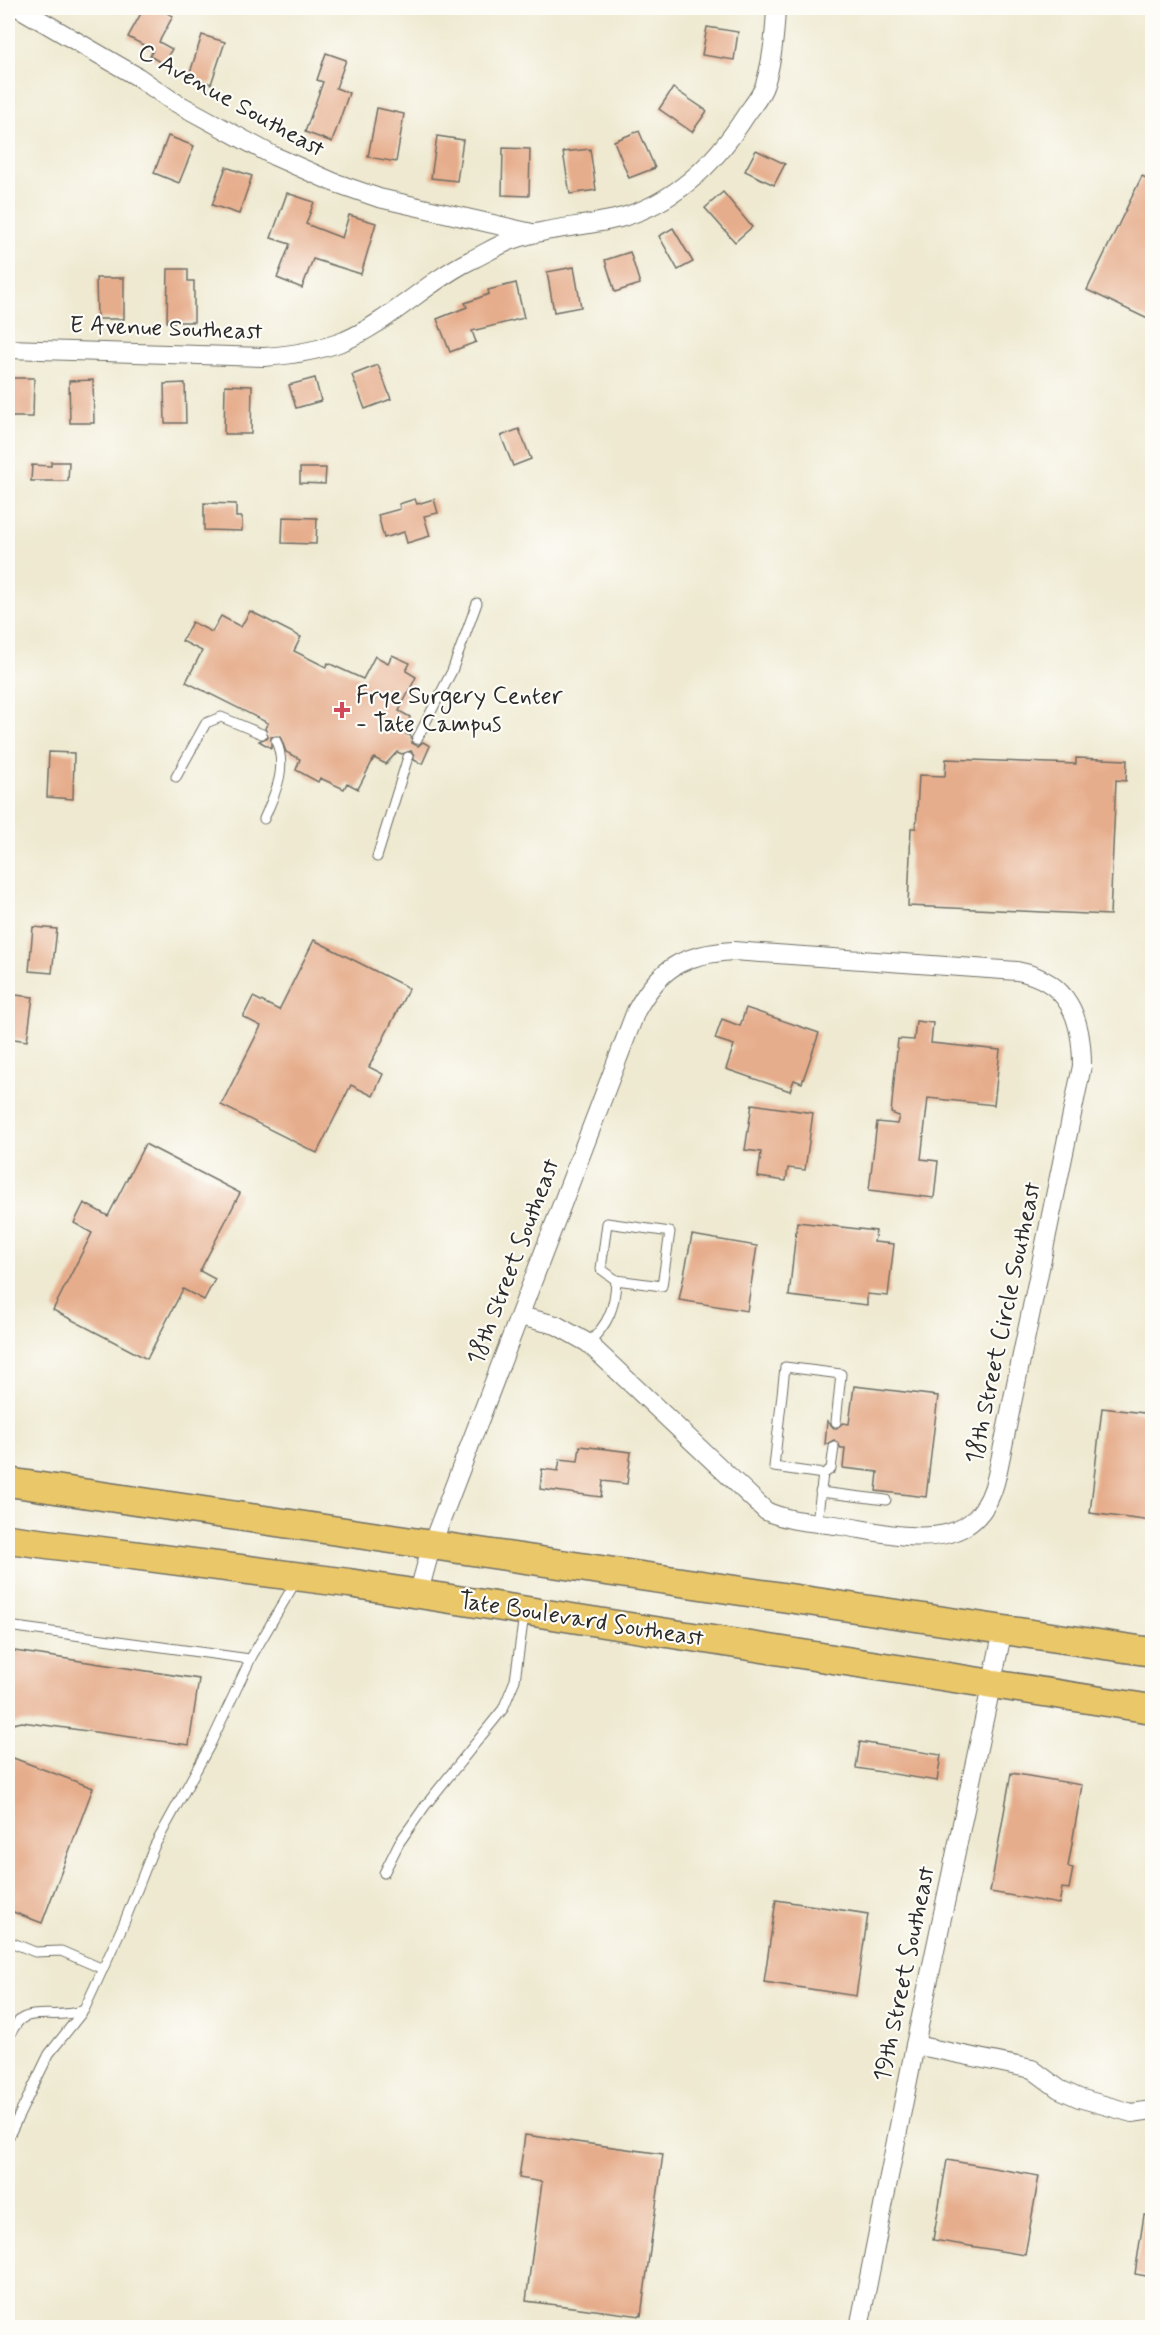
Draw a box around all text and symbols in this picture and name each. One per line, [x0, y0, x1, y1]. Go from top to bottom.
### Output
street label: C Avenue Southeast [132, 37, 330, 165]
street label: E Avenue Southeast [69, 310, 263, 348]
place label: Frye Surgery Center - Tate Campus [356, 681, 564, 740]
marker: Frye Surgery Center - Tate Campus [333, 701, 351, 719]
street label: 18th Street Southeast [460, 1154, 568, 1370]
street label: 18th Street Circle Southeast [959, 1179, 1049, 1467]
street label: Tate Boulevard Southeast [456, 1585, 706, 1655]
street label: 19th Street Southeast [867, 1863, 943, 2085]

